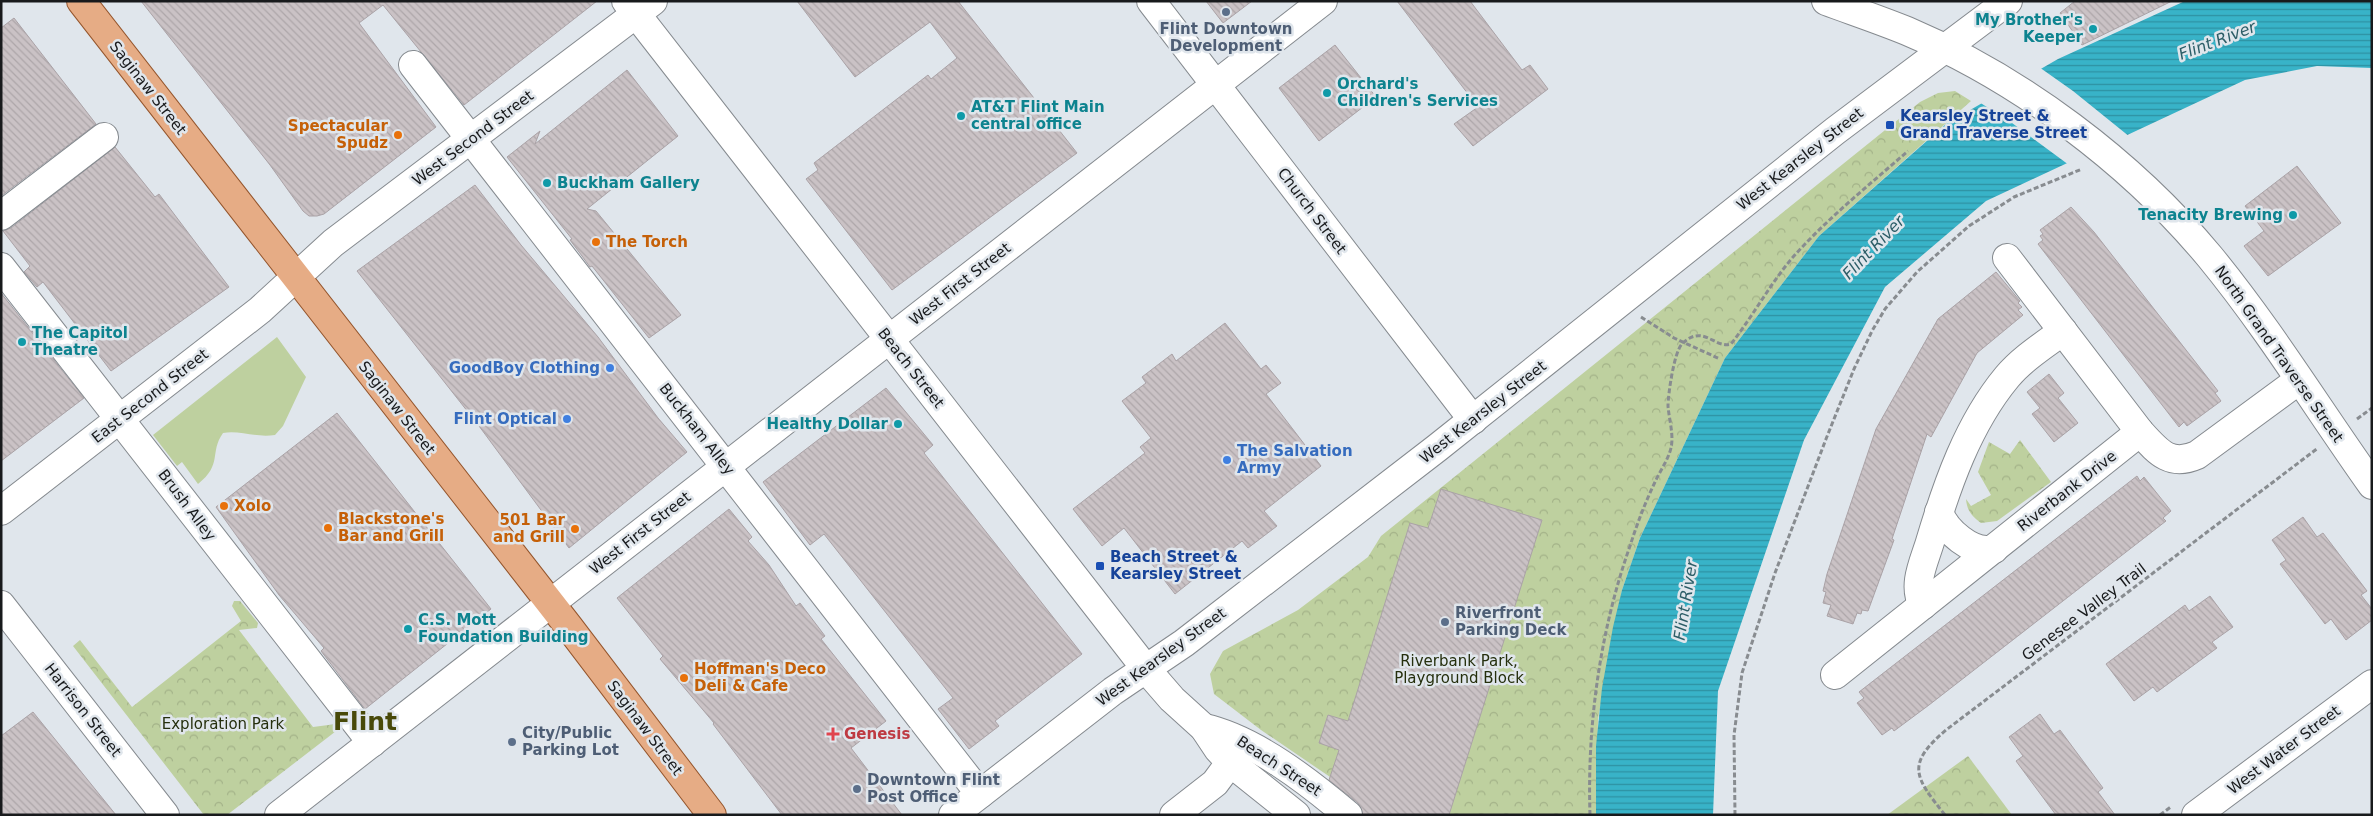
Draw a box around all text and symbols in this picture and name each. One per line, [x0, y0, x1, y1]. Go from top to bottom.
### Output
marker: Flint Downtown Development [1220, 6, 1232, 18]
place label: My Brother's Keeper [1975, 11, 2084, 46]
water label: Flint River [2176, 17, 2260, 64]
place label: Flint Downtown Development [1160, 20, 1292, 55]
marker: My Brother's Keeper [2087, 23, 2099, 35]
street label: Saginaw Street [106, 38, 190, 138]
place label: Orchard's Children's Services [1337, 75, 1498, 110]
street label: West Second Street [409, 86, 537, 189]
marker: Orchard's Children's Services [1321, 87, 1333, 99]
place label: AT&T Flint Main central office [971, 98, 1105, 133]
street label: West Kearsley Street [1733, 104, 1867, 214]
place label: Kearsley Street & Grand Traverse Street [1900, 107, 2087, 142]
marker: AT&T Flint Main central office [955, 110, 967, 122]
place label: Spectacular Spudz [288, 117, 389, 152]
marker: Kearsley Street & Grand Traverse Street [1884, 119, 1896, 131]
marker: Spectacular Spudz [392, 129, 404, 141]
street label: Church Street [1274, 164, 1350, 258]
place label: Buckham Gallery [557, 174, 700, 192]
marker: Buckham Gallery [541, 177, 553, 189]
place label: Tenacity Brewing [2138, 206, 2283, 224]
marker: Tenacity Brewing [2287, 209, 2299, 221]
water label: Flint River [1838, 211, 1909, 283]
place label: The Torch [606, 233, 688, 251]
marker: The Torch [590, 236, 602, 248]
street label: West First Street [906, 239, 1014, 329]
street label: North Grand Traverse Street [2211, 262, 2347, 446]
place label: The Capitol Theatre [32, 324, 128, 359]
street label: Beach Street [874, 324, 948, 412]
marker: The Capitol Theatre [16, 336, 28, 348]
street label: East Second Street [88, 345, 212, 447]
street label: West Kearsley Street [1416, 357, 1550, 467]
street label: Saginaw Street [355, 358, 439, 458]
place label: GoodBoy Clothing [449, 359, 600, 377]
marker: GoodBoy Clothing [604, 362, 616, 374]
street label: Buckham Alley [656, 380, 738, 479]
place label: Flint Optical [453, 410, 557, 428]
marker: Flint Optical [561, 413, 573, 425]
place label: Healthy Dollar [767, 415, 889, 433]
marker: Healthy Dollar [892, 418, 904, 430]
place label: The Salvation Army [1237, 442, 1353, 477]
street label: Riverbank Drive [2014, 447, 2120, 535]
marker: The Salvation Army [1221, 454, 1233, 466]
street label: Brush Alley [154, 466, 220, 544]
street label: West First Street [586, 488, 694, 578]
place label: Xolo [234, 497, 271, 515]
marker: Xolo [218, 500, 230, 512]
place label: Blackstone's Bar and Grill [338, 510, 444, 545]
place label: 501 Bar and Grill [493, 511, 566, 546]
marker: Blackstone's Bar and Grill [322, 522, 334, 534]
marker: 501 Bar and Grill [569, 523, 581, 535]
place label: Beach Street & Kearsley Street [1110, 548, 1241, 583]
water label: Flint River [1670, 557, 1701, 642]
street label: Genesee Valley Trail [2018, 559, 2150, 665]
marker: Beach Street & Kearsley Street [1094, 560, 1106, 572]
street label: West Kearsley Street [1093, 604, 1229, 710]
place label: Riverfront Parking Deck [1455, 604, 1567, 639]
place label: C.S. Mott Foundation Building [418, 611, 588, 646]
marker: Riverfront Parking Deck [1439, 616, 1451, 628]
marker: C.S. Mott Foundation Building [402, 623, 414, 635]
park label: Riverbank Park, Playground Block [1394, 652, 1524, 687]
street label: Harrison Street [41, 660, 125, 760]
place label: Hoffman's Deco Deli & Cafe [694, 660, 826, 695]
marker: Hoffman's Deco Deli & Cafe [678, 672, 690, 684]
street label: Saginaw Street [604, 677, 686, 779]
street label: West Water Street [2224, 702, 2344, 798]
district label: Flint [333, 707, 397, 736]
park label: Exploration Park [162, 715, 285, 733]
place label: City/Public Parking Lot [522, 724, 619, 759]
place label: Genesis [844, 725, 910, 743]
marker: Genesis [826, 727, 840, 741]
street label: Beach Street [1234, 732, 1325, 800]
marker: City/Public Parking Lot [506, 736, 518, 748]
place label: Downtown Flint Post Office [867, 771, 1000, 806]
marker: Downtown Flint Post Office [851, 783, 863, 795]

